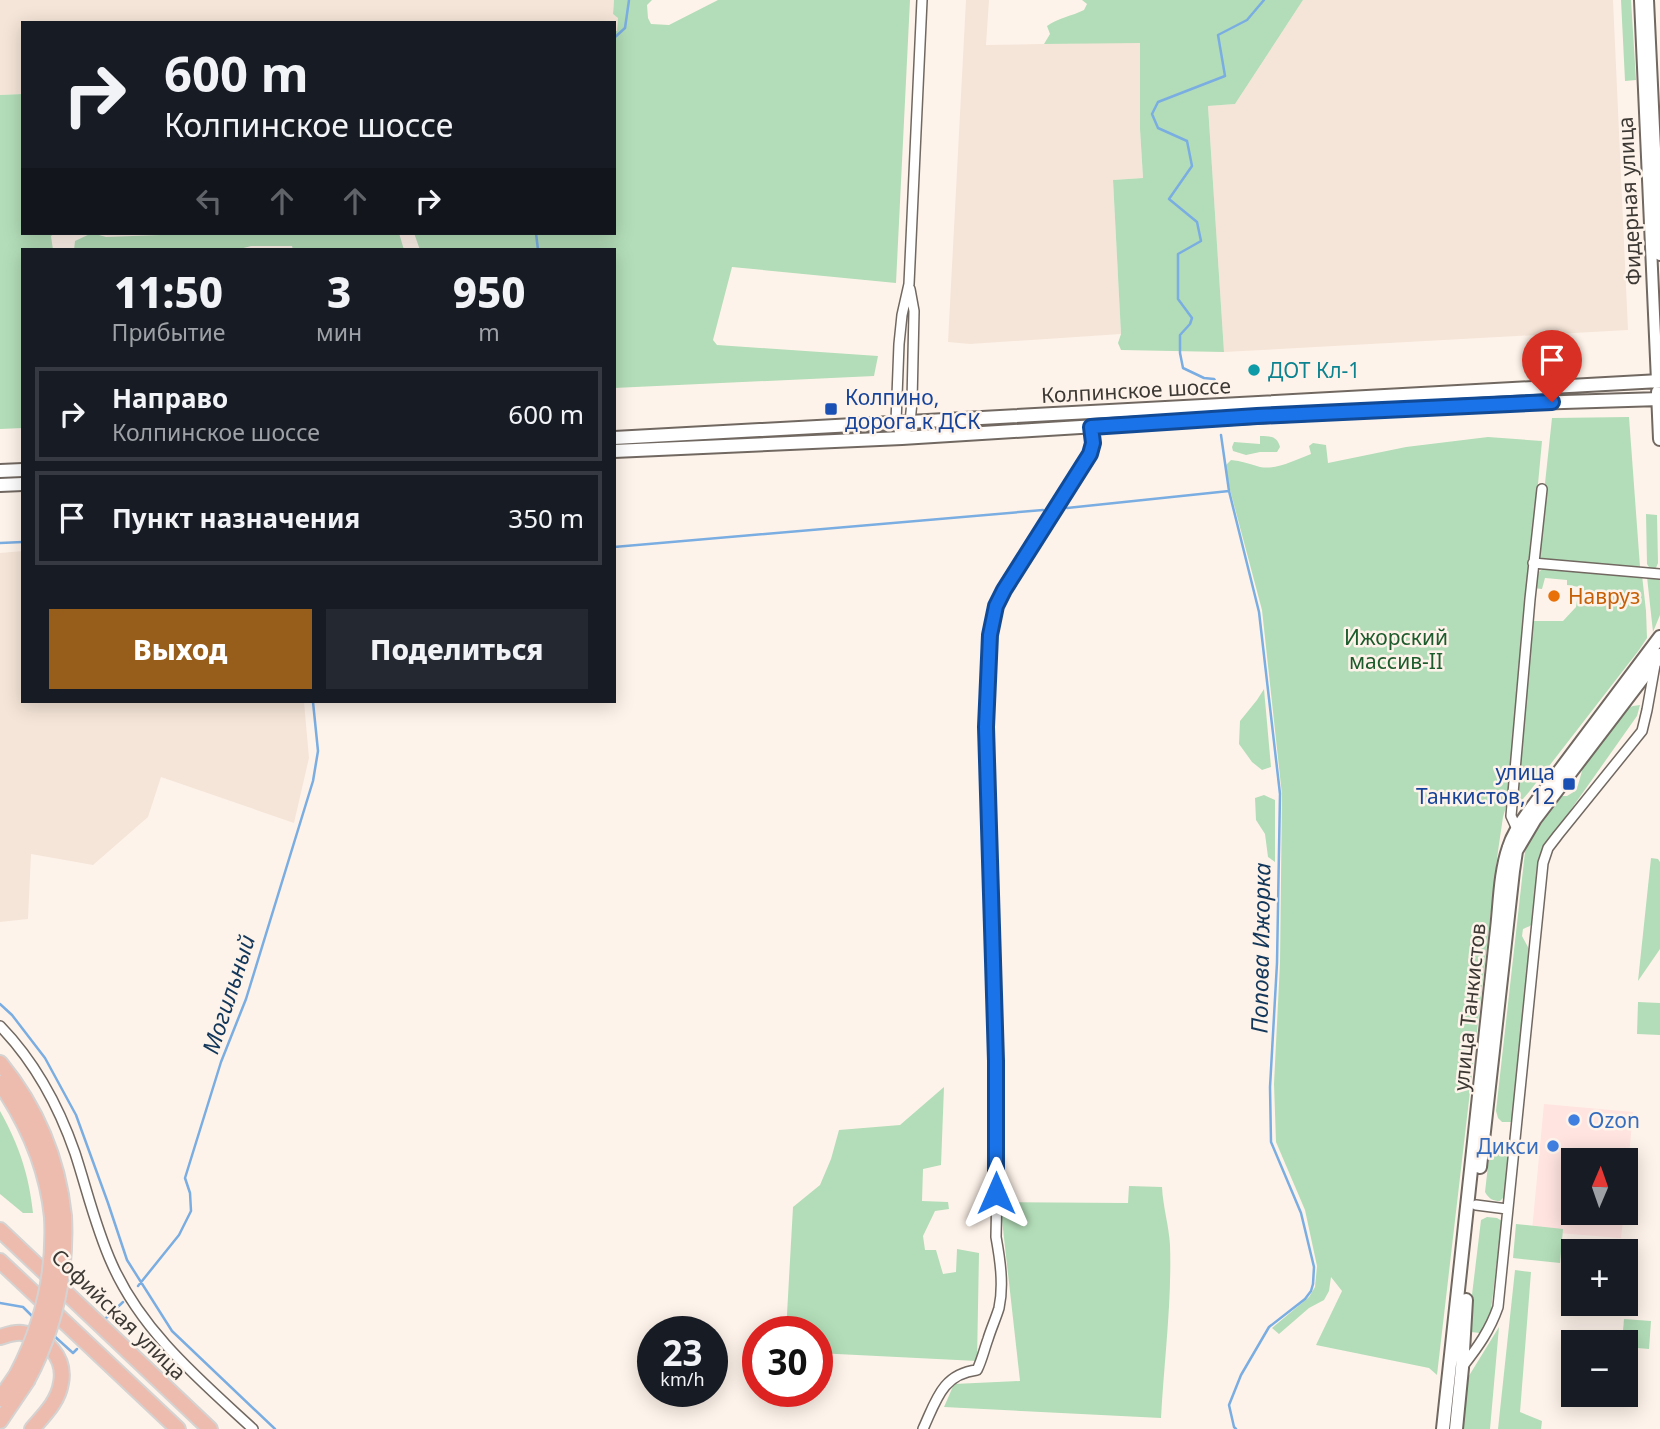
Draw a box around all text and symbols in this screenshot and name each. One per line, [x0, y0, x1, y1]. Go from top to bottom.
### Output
text: 600 m [164, 40, 309, 106]
icon: right [49, 49, 140, 140]
text: Колпинское шоссе [164, 103, 453, 146]
street label: Фидерная улица [1611, 116, 1647, 286]
icon: left [190, 182, 228, 220]
icon: ahead [263, 182, 301, 220]
icon: ahead [336, 182, 374, 220]
icon: right [409, 182, 447, 220]
text: 11:50 [114, 263, 223, 320]
text: 3 [327, 263, 351, 320]
text: 950 [453, 263, 525, 320]
text: Прибытие [112, 316, 226, 348]
text: мин [316, 316, 362, 348]
text: m [478, 316, 500, 348]
pin [1522, 330, 1582, 402]
icon: arrive [1533, 341, 1571, 379]
place label: ДОТ Кл-1 [1268, 356, 1360, 384]
marker: ДОТ Кл-1 [1246, 362, 1262, 378]
street label: Колпинское шоссе [1040, 371, 1232, 409]
text: Направо [112, 380, 228, 416]
place label: Колпино, дорога к ДСК [845, 383, 980, 435]
icon: right [53, 395, 91, 433]
text: 600 m [508, 396, 584, 432]
marker: Колпино, дорога к ДСК [823, 401, 839, 417]
text: Колпинское шоссе [112, 416, 320, 448]
icon: arrive [53, 499, 91, 537]
text: Пункт назначения [112, 500, 360, 536]
text: 350 m [508, 500, 584, 536]
place label: Навруз [1568, 582, 1640, 610]
marker: Навруз [1546, 588, 1562, 604]
button: Выход [49, 609, 312, 689]
button: Поделиться [326, 609, 588, 689]
park label: Ижорский массив-II [1344, 623, 1448, 675]
place label: улица Танкистов, 12 [1416, 758, 1555, 810]
marker: улица Танкистов, 12 [1561, 776, 1577, 792]
water label: Попова Ижорка [1243, 862, 1277, 1034]
street label: улица Танкистов [1446, 922, 1492, 1092]
water label: Могильный [194, 930, 262, 1058]
place label: Ozon [1588, 1106, 1640, 1134]
marker: Ozon [1566, 1112, 1582, 1128]
place label: Дикси [1477, 1132, 1539, 1160]
marker: Дикси [1545, 1138, 1561, 1154]
north arrow [1561, 1148, 1638, 1225]
map controls [1561, 1148, 1638, 1407]
position arrow [959, 1156, 1033, 1230]
button: + [1561, 1239, 1638, 1316]
street label: Софийская улица [45, 1242, 193, 1386]
speed limit sign: 30 [742, 1316, 833, 1407]
text: 23 [662, 1329, 703, 1376]
button: − [1561, 1330, 1638, 1407]
text: km/h [660, 1367, 705, 1391]

